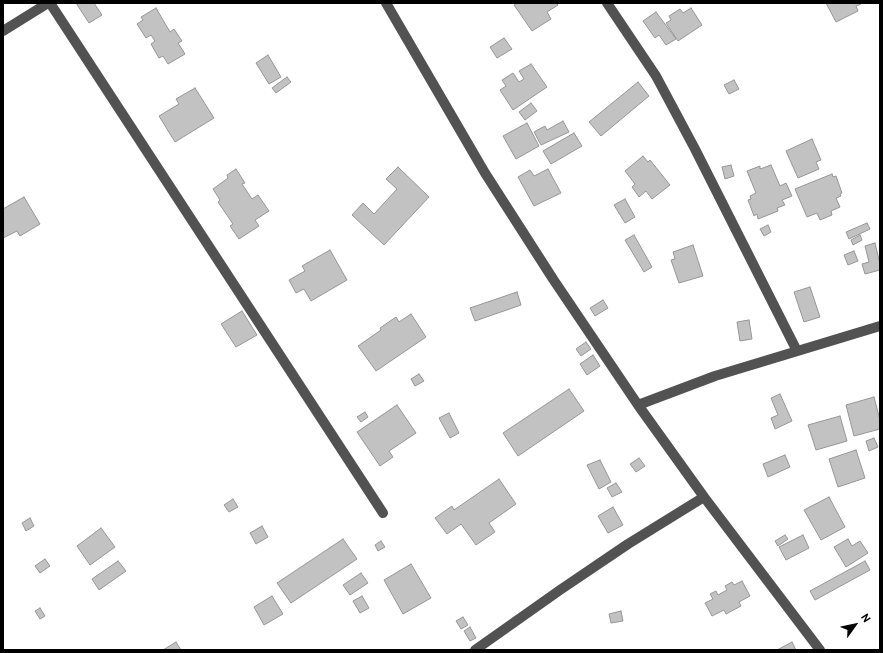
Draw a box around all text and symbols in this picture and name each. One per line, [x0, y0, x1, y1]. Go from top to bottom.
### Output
north arrow [835, 605, 875, 645]
text: N [857, 611, 873, 626]

